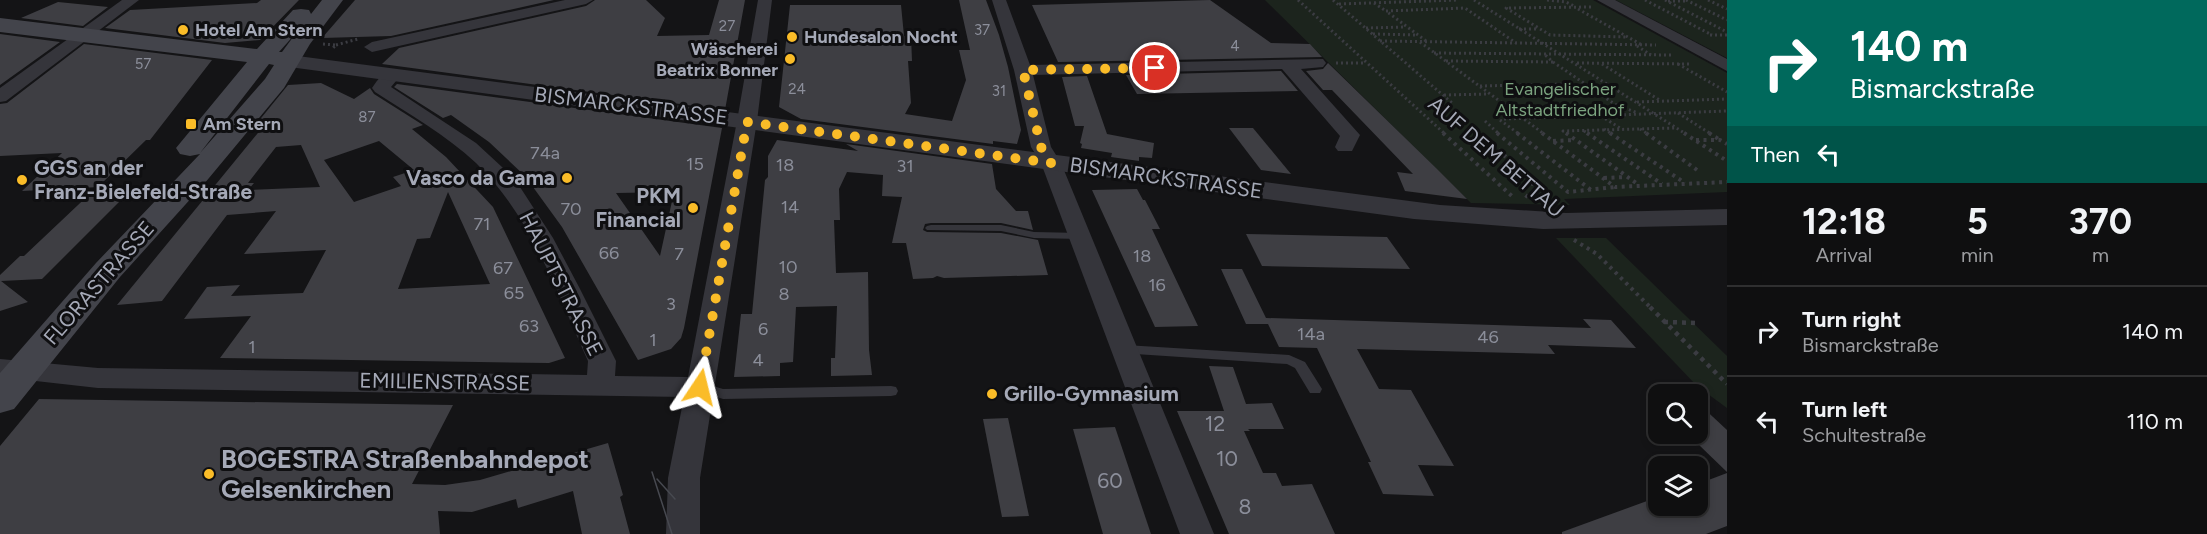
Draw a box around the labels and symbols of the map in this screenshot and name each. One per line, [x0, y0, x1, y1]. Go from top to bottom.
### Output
house number: 27 [719, 17, 735, 35]
place label: Hotel Am Stern [195, 19, 323, 41]
house number: 37 [974, 21, 990, 39]
marker: Hotel Am Stern [176, 23, 190, 37]
place label: Hundesalon Nocht [804, 26, 958, 48]
marker: Hundesalon Nocht [785, 30, 799, 44]
house number: 4 [1230, 37, 1240, 55]
place label: Wäscherei Beatrix Bonner [656, 38, 778, 81]
pin [1129, 42, 1180, 93]
marker: Wäscherei Beatrix Bonner [783, 52, 797, 66]
house number: 57 [135, 55, 151, 73]
park label: Evangelischer Altstadtfriedhof [1495, 78, 1625, 121]
house number: 24 [788, 80, 806, 98]
street label: BISMARCKSTRASSE [533, 81, 729, 130]
house number: 31 [992, 82, 1006, 100]
street label: AUF DEM BETTAU [1423, 91, 1569, 222]
house number: 87 [358, 108, 376, 126]
place label: Am Stern [203, 113, 281, 135]
marker: Am Stern [184, 117, 198, 131]
house number: 74a [530, 142, 560, 164]
street label: BISMARCKSTRASSE [1068, 152, 1264, 203]
house number: 15 [686, 153, 704, 175]
house number: 18 [776, 154, 794, 176]
place label: GGS an der Franz-Bielefeld-Straße [34, 155, 252, 204]
house number: 31 [896, 155, 914, 177]
place label: Vasco da Gama [406, 165, 555, 190]
marker: Vasco da Gama [560, 171, 574, 185]
marker: GGS an der Franz-Bielefeld-Straße [15, 173, 29, 187]
place label: PKM Financial [595, 183, 681, 232]
house number: 14 [781, 196, 799, 218]
house number: 70 [560, 198, 582, 220]
marker: PKM Financial [686, 201, 700, 215]
street label: HAUPTSTRASSE [514, 207, 609, 360]
house number: 71 [473, 213, 491, 235]
street label: FLORASTRASSE [38, 216, 159, 350]
house number: 66 [599, 242, 619, 264]
house number: 7 [674, 243, 684, 265]
house number: 18 [1133, 245, 1151, 267]
house number: 10 [779, 256, 797, 278]
house number: 67 [493, 257, 513, 279]
house number: 16 [1148, 274, 1166, 296]
house number: 65 [504, 282, 524, 304]
house number: 8 [778, 283, 790, 305]
house number: 3 [666, 293, 676, 315]
house number: 63 [519, 315, 539, 337]
house number: 6 [758, 318, 768, 340]
house number: 14a [1297, 323, 1325, 345]
house number: 46 [1477, 326, 1499, 348]
house number: 1 [649, 329, 657, 351]
house number: 1 [248, 336, 256, 358]
house number: 4 [752, 349, 764, 371]
position arrow [668, 355, 732, 419]
street label: EMILIENSTRASSE [359, 368, 531, 395]
place label: Grillo-Gymnasium [1004, 381, 1179, 406]
marker: Grillo-Gymnasium [985, 387, 999, 401]
house number: 12 [1205, 411, 1225, 436]
place label: BOGESTRA Straßenbahndepot Gelsenkirchen [221, 443, 589, 505]
house number: 10 [1216, 446, 1238, 471]
marker: BOGESTRA Straßenbahndepot Gelsenkirchen [202, 467, 216, 481]
house number: 60 [1097, 468, 1123, 493]
house number: 8 [1239, 494, 1251, 519]

